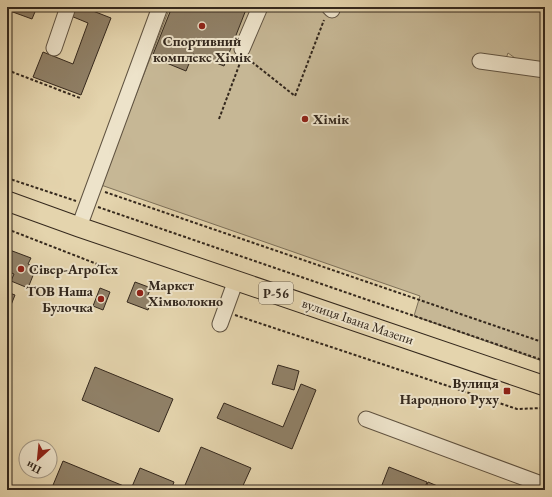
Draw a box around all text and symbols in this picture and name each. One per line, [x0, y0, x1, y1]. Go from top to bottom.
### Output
marker: Спортивний комплекс Хімік [197, 21, 207, 31]
place label: Спортивний комплекс Хімік [153, 32, 251, 66]
place label: Хімік [312, 110, 349, 128]
marker: Хімік [300, 114, 310, 124]
place label: Сівер-АгроТех [29, 260, 118, 278]
marker: Сівер-АгроТех [16, 264, 26, 274]
place label: Маркет Хімволокно [147, 276, 223, 310]
place label: ТОВ Наша Булочка [26, 282, 94, 316]
road number: Р-56 [259, 282, 293, 304]
marker: Маркет Хімволокно [135, 288, 145, 298]
street label: вулиця Івана Мазепи [300, 293, 417, 349]
marker: ТОВ Наша Булочка [96, 294, 106, 304]
place label: Вулиця Народного Руху [400, 374, 499, 408]
marker: Вулиця Народного Руху [502, 386, 512, 396]
north arrow [18, 439, 58, 479]
text: Пн [23, 458, 43, 478]

